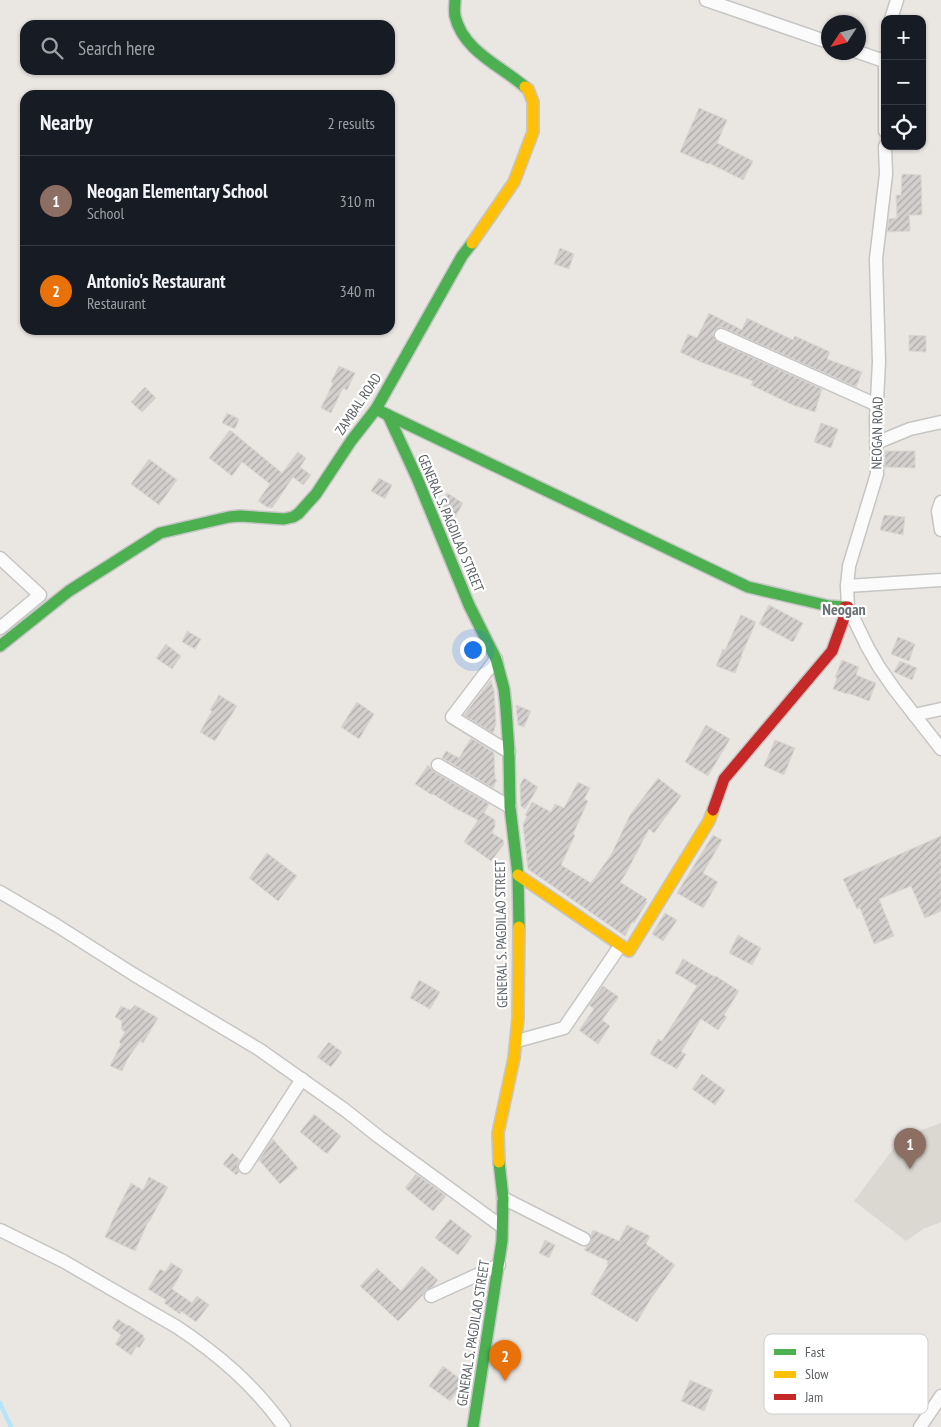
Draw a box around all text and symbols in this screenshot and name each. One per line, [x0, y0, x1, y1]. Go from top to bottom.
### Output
north arrow [821, 15, 866, 60]
map controls [881, 15, 926, 150]
button: + [881, 15, 926, 60]
search box [20, 20, 395, 75]
icon: search [38, 34, 66, 62]
text: Search here [78, 36, 155, 60]
button: − [881, 60, 926, 105]
button: locate [881, 105, 926, 150]
text: Nearby [40, 109, 93, 136]
text: 2 results [328, 113, 375, 133]
text: Neogan Elementary School [87, 179, 268, 203]
text: 1 [52, 191, 60, 211]
text: 310 m [340, 191, 375, 211]
text: School [87, 203, 124, 223]
text: Antonio's Restaurant [87, 269, 225, 293]
text: 2 [52, 281, 60, 301]
text: 340 m [340, 281, 375, 301]
text: Restaurant [87, 293, 146, 313]
street label: ZAMBAL ROAD [331, 370, 385, 438]
street label: NEOGAN ROAD [867, 396, 887, 470]
street label: GENERAL S. PAGDILAO STREET [414, 451, 488, 595]
district label: Neogan [822, 599, 866, 619]
your location [460, 637, 486, 663]
street label: GENERAL S. PAGDILAO STREET [491, 859, 511, 1008]
pin: 1 [894, 1128, 926, 1169]
street label: GENERAL S. PAGDILAO STREET [453, 1258, 494, 1407]
legend [764, 1334, 928, 1414]
pin: 2 [489, 1340, 521, 1381]
text: Fast [805, 1343, 825, 1361]
text: Slow [805, 1365, 829, 1383]
text: Jam [804, 1388, 823, 1406]

